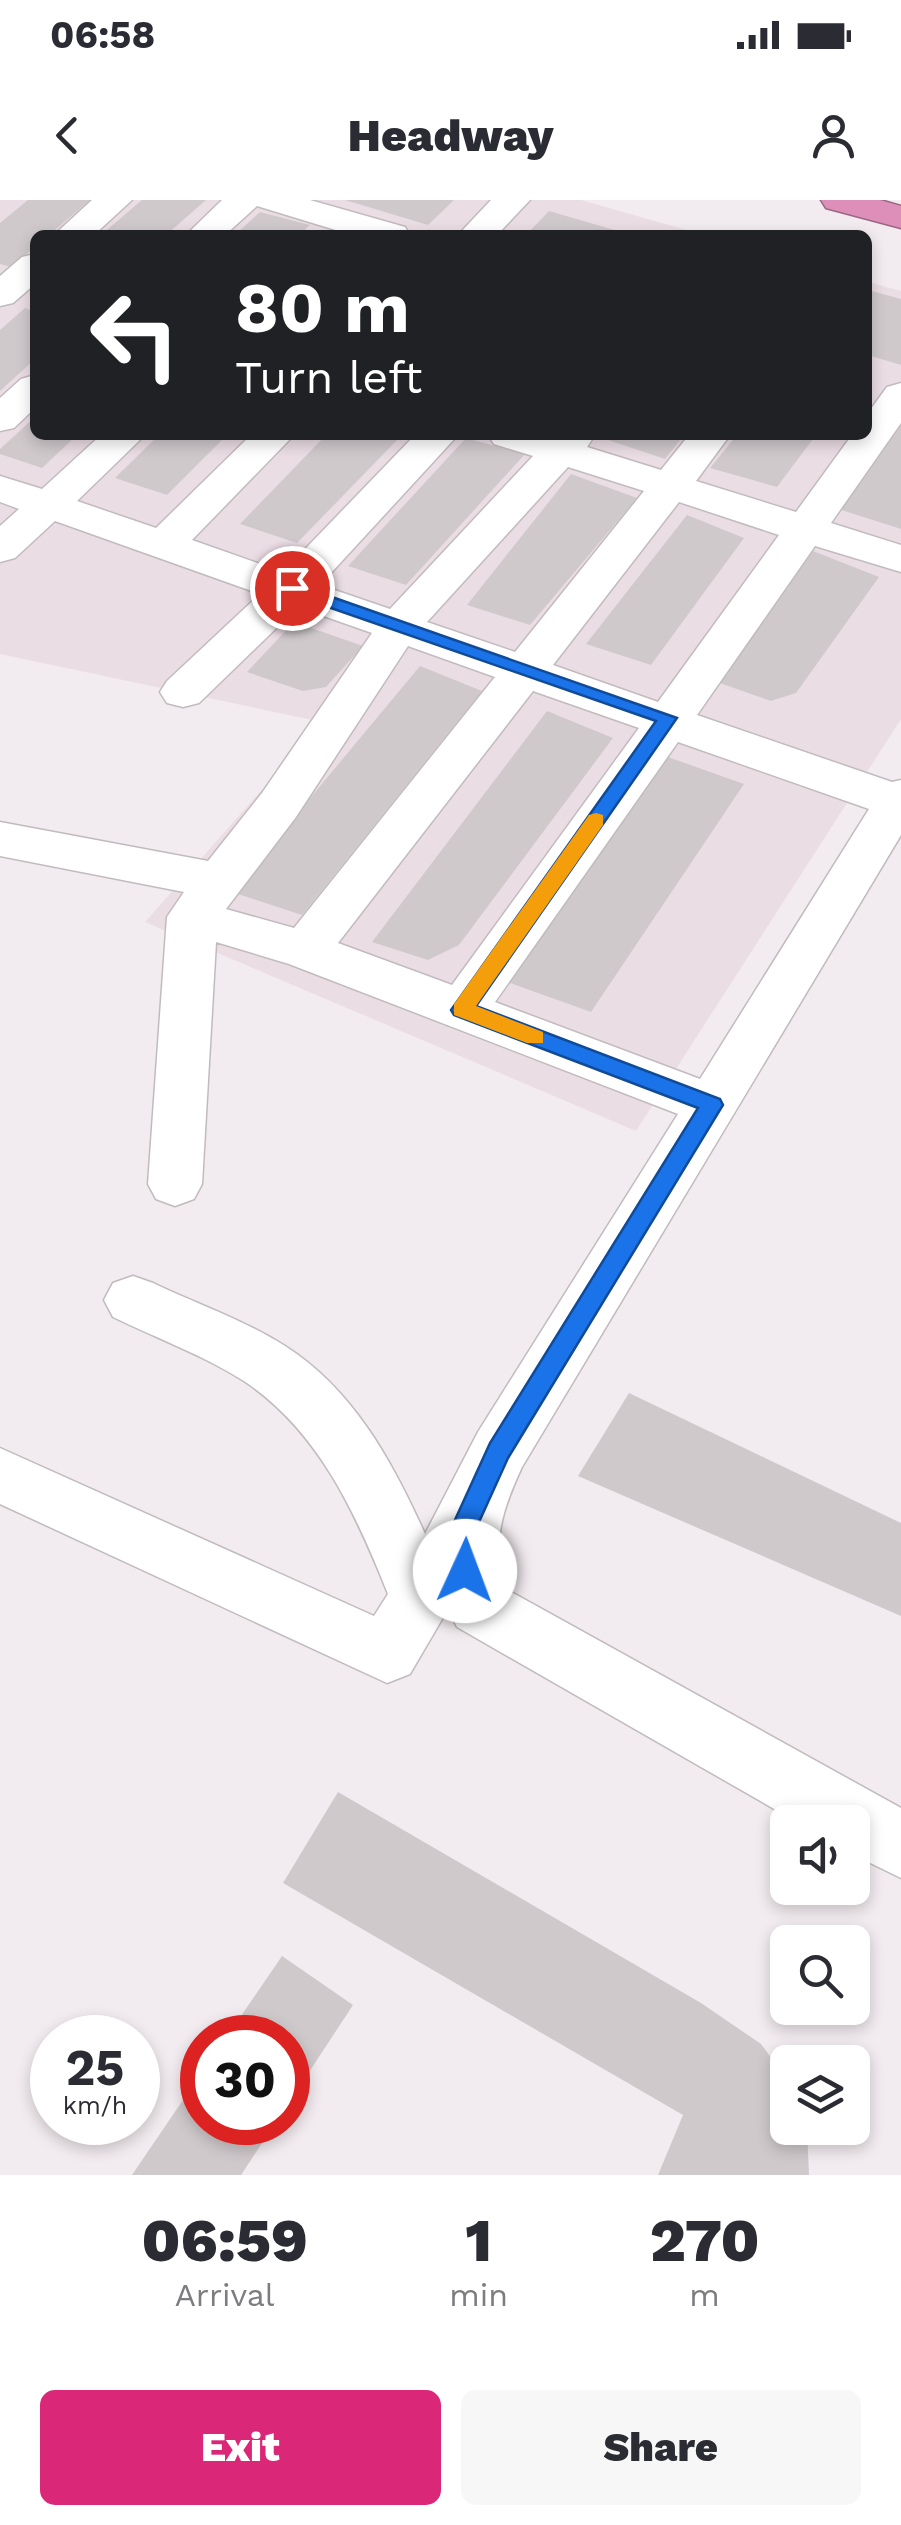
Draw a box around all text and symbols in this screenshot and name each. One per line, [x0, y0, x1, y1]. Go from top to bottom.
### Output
text: 06:58 [50, 13, 155, 57]
icon: back [40, 108, 95, 163]
icon: person [806, 108, 861, 163]
text: Headway [348, 109, 553, 162]
text: 80 m [235, 267, 410, 349]
icon: left [70, 270, 200, 400]
text: Turn left [235, 351, 422, 404]
pin [250, 546, 335, 631]
icon: arrive [265, 561, 320, 616]
position arrow [413, 1519, 517, 1623]
map controls [770, 1805, 870, 2145]
button: sound [770, 1805, 870, 1905]
button: search [770, 1925, 870, 2025]
speed limit sign: 30 [180, 2015, 310, 2145]
text: 25 [66, 2038, 124, 2097]
button: layers [770, 2045, 870, 2145]
text: km/h [63, 2091, 127, 2120]
text: 06:59 [141, 2205, 308, 2276]
text: 1 [465, 2205, 492, 2276]
text: 270 [650, 2205, 760, 2276]
text: Arrival [175, 2276, 275, 2314]
text: min [449, 2276, 508, 2314]
text: m [689, 2276, 720, 2314]
button: Exit [40, 2390, 441, 2505]
button: Share [461, 2390, 861, 2505]

